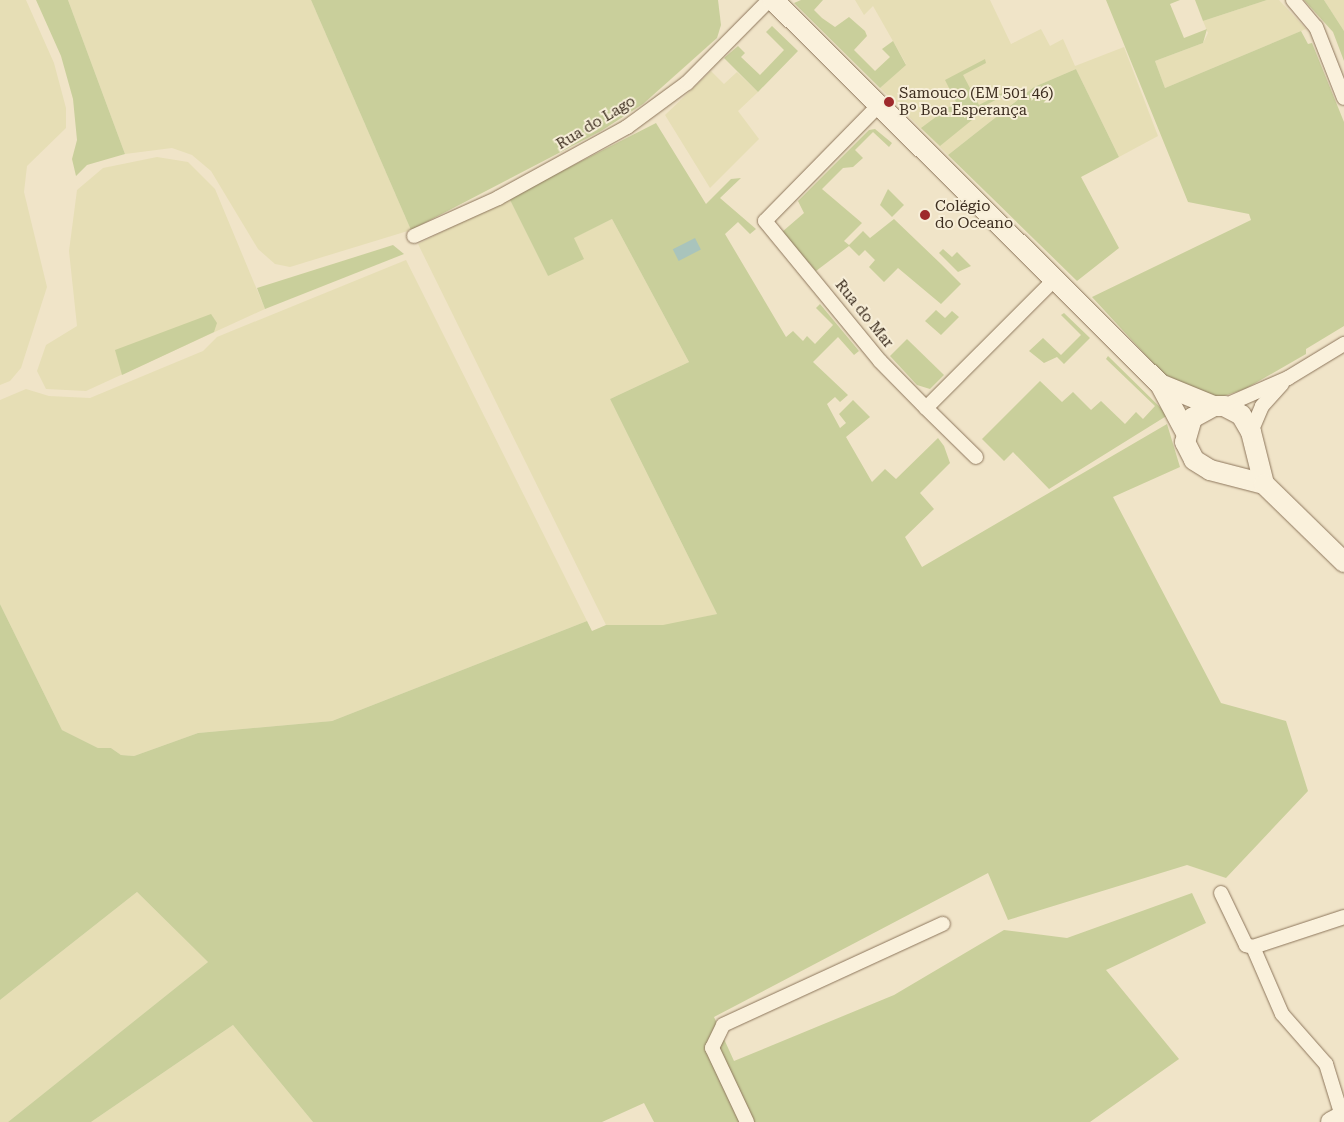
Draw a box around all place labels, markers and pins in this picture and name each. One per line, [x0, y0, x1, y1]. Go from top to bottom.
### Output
place label: Samouco (EM 501 46) Bº Boa Esperança [899, 84, 1053, 119]
marker: Samouco (EM 501 46) Bº Boa Esperança [883, 96, 895, 108]
place label: Colégio do Oceano [935, 197, 1013, 232]
marker: Colégio do Oceano [919, 209, 931, 221]

